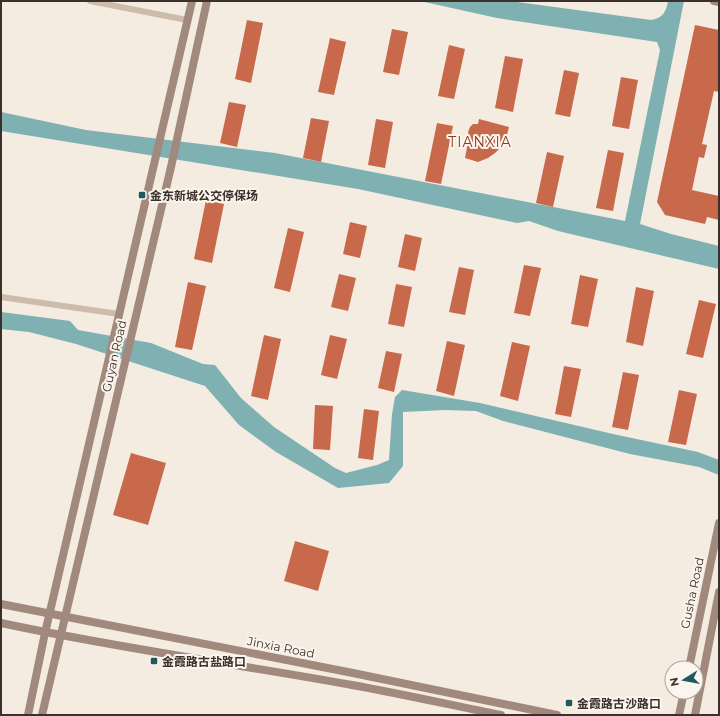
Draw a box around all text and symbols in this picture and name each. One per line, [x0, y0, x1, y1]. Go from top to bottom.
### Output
district label: TIANXIA [448, 133, 512, 151]
place label: 金东新城公交停保场 [150, 188, 258, 203]
marker: 金东新城公交停保场 [137, 190, 147, 200]
street label: Guyan Road [98, 319, 130, 393]
street label: Gusha Road [677, 556, 707, 630]
street label: Jinxia Road [245, 633, 316, 661]
place label: 金霞路古盐路口 [162, 654, 246, 669]
marker: 金霞路古盐路口 [149, 656, 159, 666]
north arrow [664, 660, 704, 700]
text: N [666, 676, 682, 688]
place label: 金霞路古沙路口 [577, 696, 661, 711]
marker: 金霞路古沙路口 [564, 698, 574, 708]

